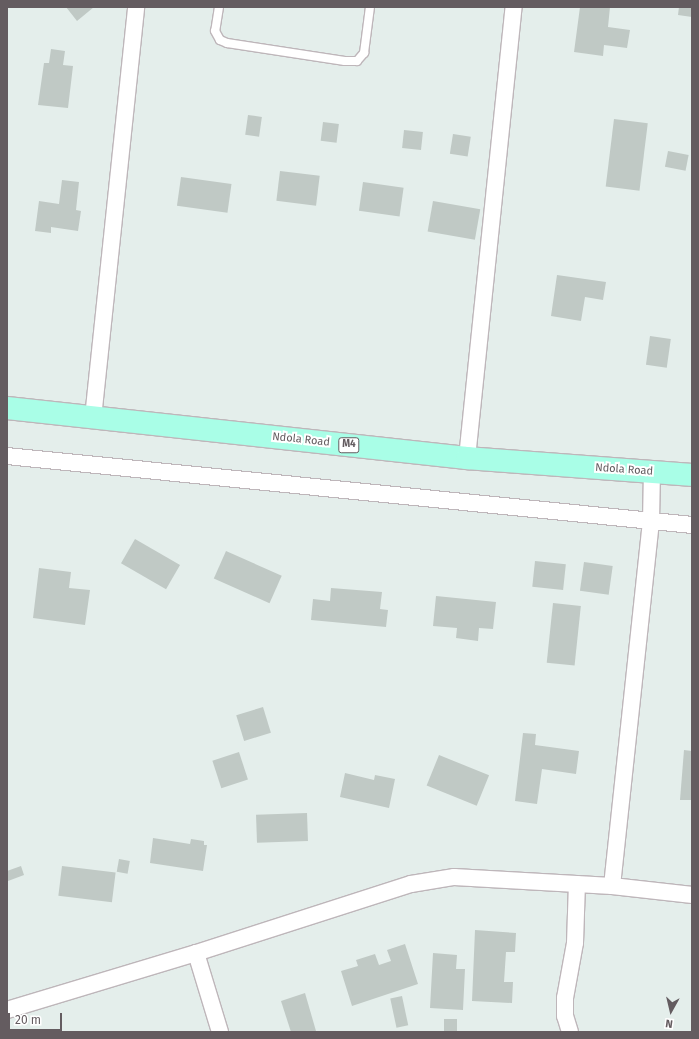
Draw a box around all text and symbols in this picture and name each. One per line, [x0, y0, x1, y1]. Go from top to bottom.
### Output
street label: Ndola Road [271, 430, 331, 450]
road number: M4 [338, 437, 360, 453]
street label: Ndola Road [595, 461, 653, 479]
north arrow [651, 991, 691, 1031]
scale bar [10, 1005, 64, 1031]
text: 20 m [15, 1013, 41, 1027]
text: N [665, 1016, 674, 1030]

